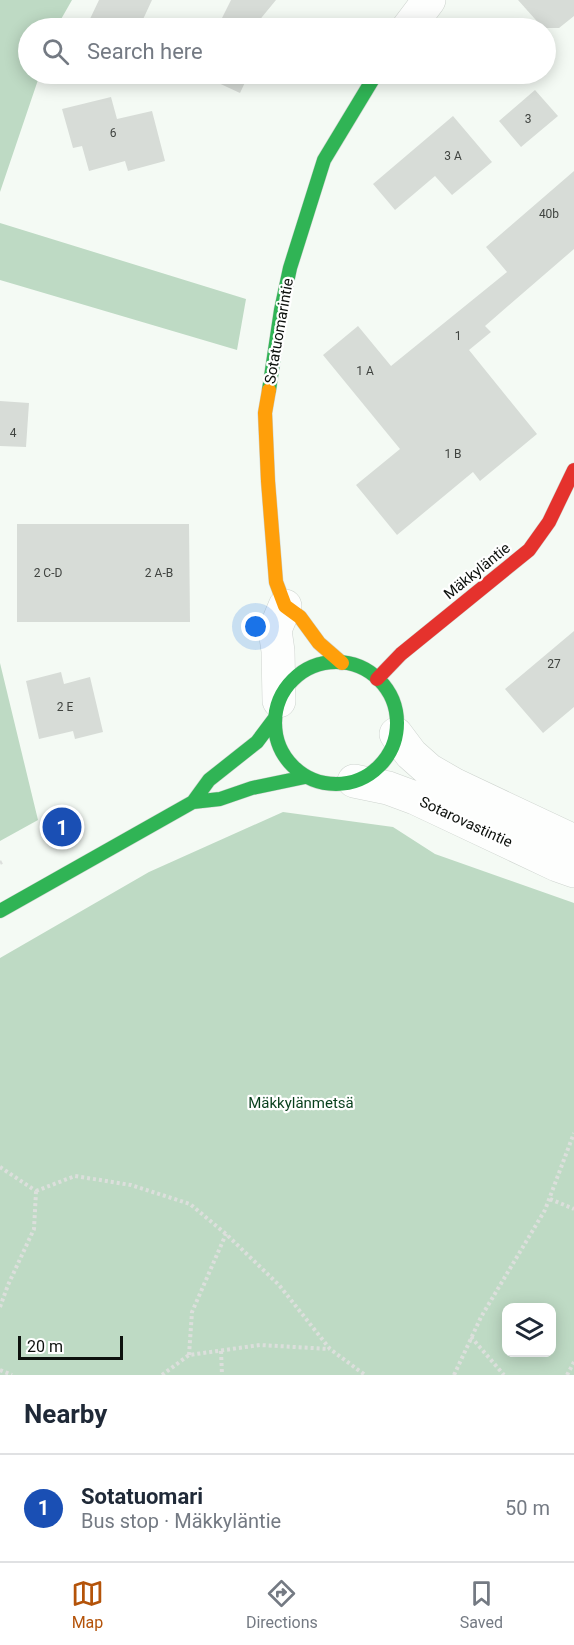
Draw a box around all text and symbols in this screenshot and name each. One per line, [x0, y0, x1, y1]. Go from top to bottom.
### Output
search box [18, 18, 556, 84]
icon: search [39, 35, 72, 68]
text: Search here [87, 39, 203, 64]
house number: 3 [525, 112, 531, 126]
house number: 6 [110, 126, 117, 140]
house number: 3 A [444, 149, 462, 163]
house number: 40b [539, 207, 559, 221]
street label: Sotatuomarintie [261, 277, 297, 385]
house number: 1 [455, 329, 461, 343]
house number: 1 A [356, 364, 374, 378]
house number: 4 [10, 426, 17, 440]
house number: 1 B [444, 447, 462, 461]
street label: Mäkkyläntie [440, 539, 514, 603]
house number: 2 C-D [34, 566, 62, 580]
house number: 2 A-B [145, 566, 173, 580]
your location [241, 612, 270, 641]
house number: 27 [547, 657, 561, 671]
house number: 2 E [57, 700, 73, 714]
street label: Sotarovastintie [417, 793, 515, 851]
pin: 1 [42, 804, 82, 850]
park label: Mäkkylänmetsä [248, 1094, 354, 1112]
map controls [502, 1303, 556, 1357]
button: layers [502, 1303, 556, 1357]
scale bar [18, 1333, 123, 1360]
text: 20 m [27, 1337, 63, 1356]
text: Nearby [24, 1399, 107, 1429]
text: Sotatuomari [81, 1484, 203, 1509]
text: 1 [38, 1496, 49, 1520]
text: 50 m [505, 1496, 550, 1520]
text: Bus stop · Mäkkyläntie [81, 1509, 281, 1533]
tab: Map [71, 1577, 104, 1632]
tab: Directions [246, 1577, 318, 1632]
tab: Saved [460, 1577, 503, 1632]

